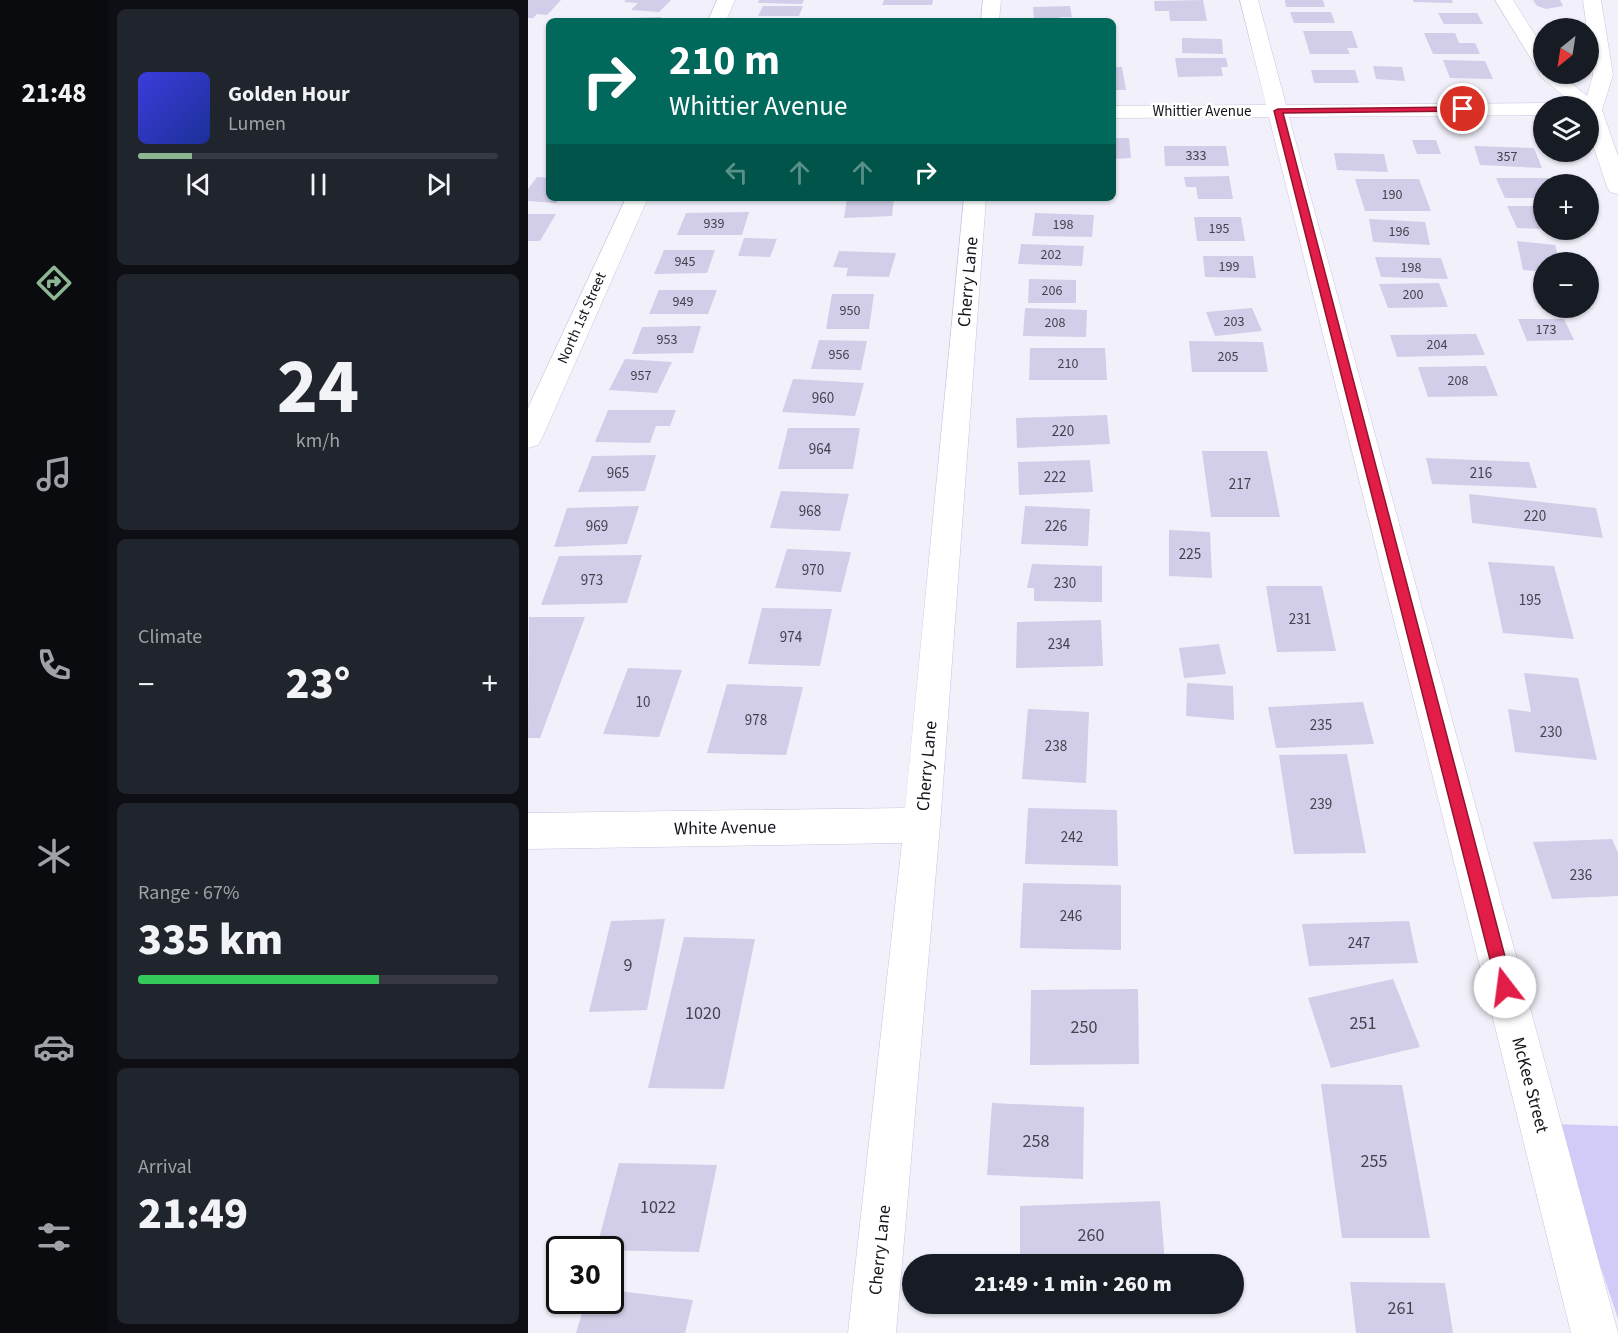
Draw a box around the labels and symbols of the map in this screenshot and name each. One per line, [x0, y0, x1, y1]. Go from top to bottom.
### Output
north arrow [1533, 18, 1599, 84]
pin [1437, 83, 1488, 134]
street label: Whittier Avenue [1152, 101, 1252, 122]
house number: 333 [1186, 146, 1206, 166]
house number: 357 [1497, 147, 1517, 167]
house number: 190 [1382, 185, 1402, 205]
house number: 939 [704, 214, 724, 234]
house number: 198 [1053, 215, 1073, 235]
house number: 195 [1209, 219, 1229, 239]
house number: 196 [1389, 222, 1409, 242]
street label: Cherry Lane [952, 236, 984, 328]
house number: 202 [1041, 245, 1061, 265]
house number: 945 [675, 252, 695, 272]
house number: 199 [1219, 257, 1239, 277]
house number: 198 [1401, 258, 1421, 278]
street label: North 1st Street [552, 269, 612, 367]
house number: 206 [1042, 281, 1062, 301]
house number: 200 [1403, 285, 1423, 305]
house number: 949 [673, 292, 693, 312]
house number: 950 [840, 301, 860, 321]
house number: 203 [1224, 312, 1244, 332]
house number: 208 [1045, 313, 1065, 333]
house number: 173 [1536, 320, 1556, 340]
house number: 953 [657, 330, 677, 350]
house number: 204 [1427, 335, 1447, 355]
house number: 956 [829, 345, 849, 365]
house number: 205 [1218, 347, 1238, 367]
house number: 210 [1058, 354, 1078, 374]
house number: 957 [631, 366, 651, 386]
house number: 208 [1448, 371, 1468, 391]
house number: 960 [812, 388, 834, 409]
house number: 220 [1052, 421, 1074, 442]
house number: 964 [809, 439, 832, 460]
house number: 965 [607, 463, 629, 484]
house number: 216 [1470, 463, 1492, 484]
house number: 222 [1044, 467, 1066, 488]
house number: 217 [1229, 474, 1251, 495]
house number: 968 [799, 501, 821, 522]
house number: 220 [1524, 506, 1546, 527]
house number: 969 [586, 516, 608, 537]
house number: 226 [1045, 516, 1067, 537]
house number: 225 [1179, 544, 1201, 565]
house number: 970 [802, 560, 824, 581]
house number: 973 [581, 570, 603, 591]
house number: 230 [1054, 573, 1076, 594]
house number: 195 [1519, 590, 1541, 611]
house number: 231 [1289, 609, 1311, 630]
house number: 974 [780, 627, 803, 648]
house number: 234 [1048, 634, 1071, 655]
house number: 10 [636, 692, 650, 713]
house number: 978 [745, 710, 767, 731]
house number: 235 [1310, 715, 1332, 736]
street label: Cherry Lane [911, 720, 943, 812]
house number: 230 [1540, 722, 1562, 743]
house number: 238 [1045, 736, 1067, 757]
house number: 239 [1310, 794, 1332, 815]
street label: White Avenue [674, 815, 776, 841]
house number: 242 [1061, 827, 1083, 848]
house number: 236 [1570, 865, 1592, 886]
house number: 246 [1060, 906, 1082, 927]
house number: 247 [1348, 933, 1370, 954]
house number: 9 [624, 953, 633, 978]
position arrow [1473, 955, 1537, 1019]
house number: 1020 [685, 1001, 721, 1026]
house number: 251 [1350, 1011, 1376, 1036]
house number: 250 [1071, 1015, 1097, 1040]
street label: McKee Street [1505, 1034, 1555, 1136]
house number: 258 [1023, 1129, 1049, 1154]
house number: 255 [1361, 1149, 1387, 1174]
house number: 1022 [640, 1195, 676, 1220]
street label: Cherry Lane [863, 1204, 897, 1296]
house number: 260 [1078, 1223, 1104, 1248]
speed limit sign: 30 [546, 1236, 624, 1314]
house number: 261 [1388, 1296, 1414, 1321]

